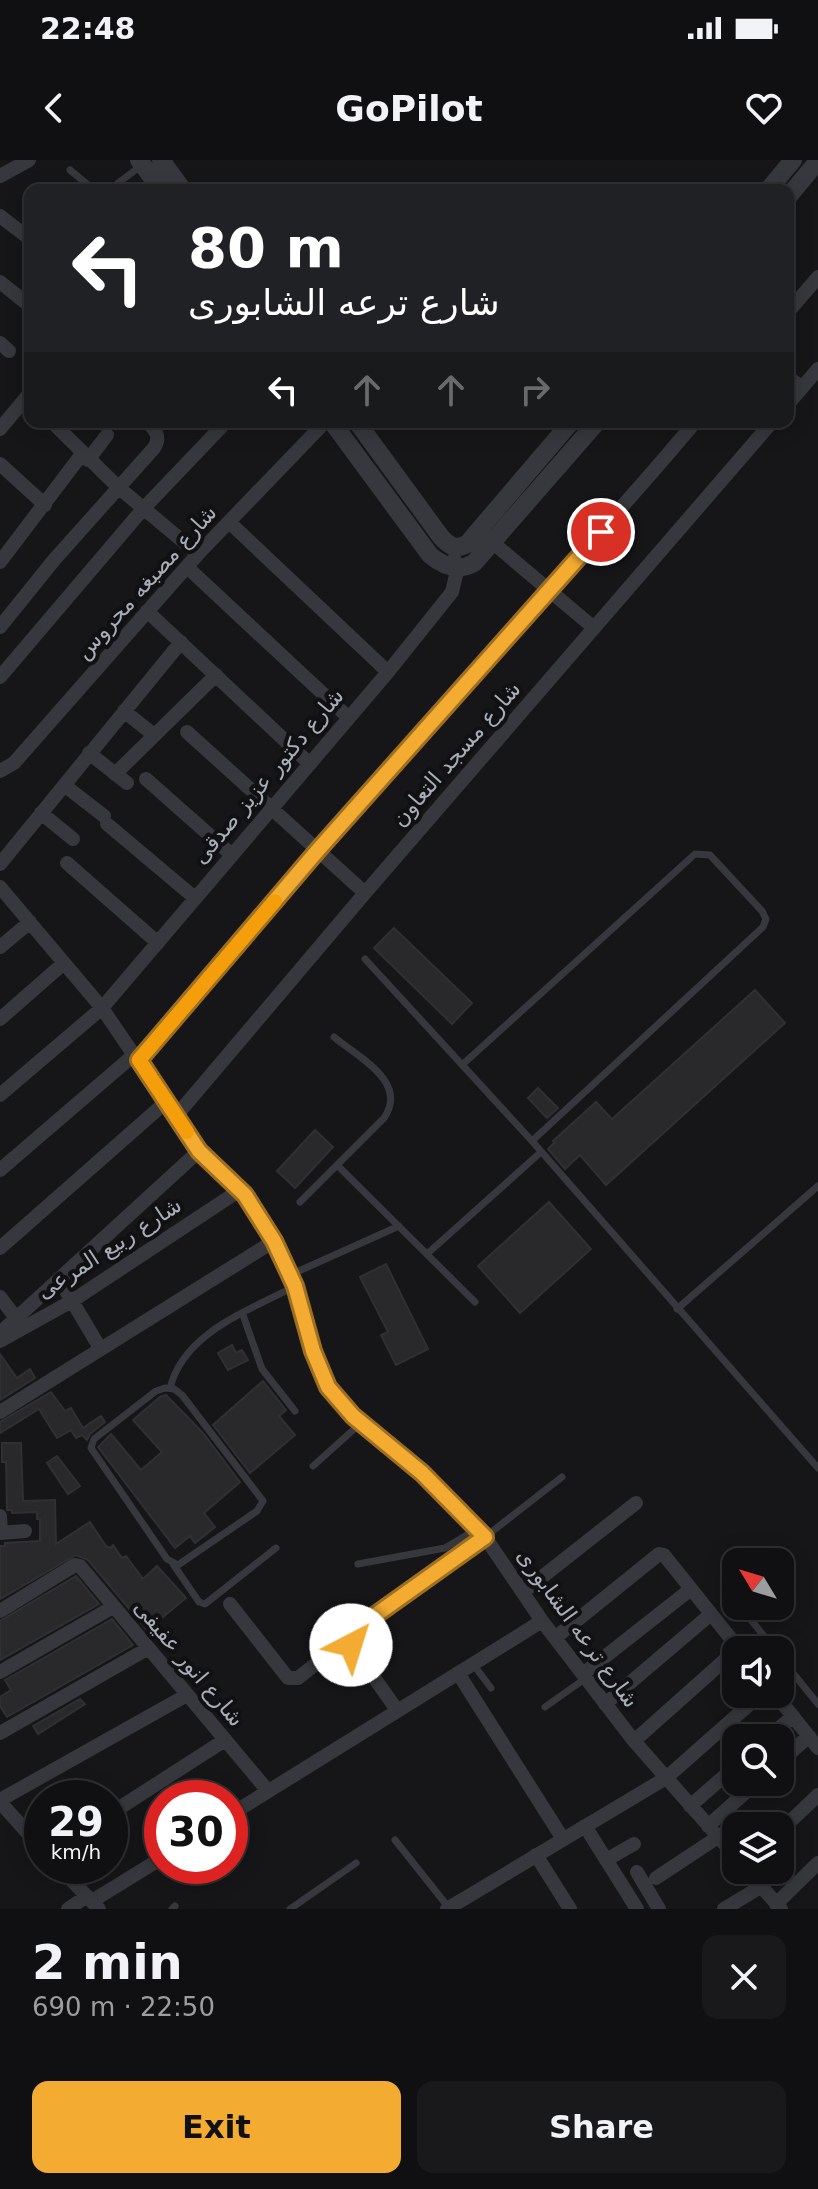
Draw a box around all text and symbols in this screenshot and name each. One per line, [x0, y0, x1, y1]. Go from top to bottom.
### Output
text: 22:48 [40, 11, 136, 46]
icon: back [32, 86, 76, 130]
icon: heart [742, 86, 786, 130]
text: GoPilot [335, 88, 483, 129]
text: 80 m [188, 215, 344, 280]
icon: left [56, 216, 160, 320]
text: شارع ترعه الشابورى [188, 282, 500, 323]
icon: left [261, 368, 305, 412]
icon: ahead [345, 368, 389, 412]
icon: ahead [429, 368, 473, 412]
icon: right [513, 368, 557, 412]
pin [567, 498, 635, 566]
street label: شارع مصبغه محروس [70, 500, 222, 665]
icon: arrive [579, 510, 623, 554]
street label: شارع مسجد التعاون [386, 677, 526, 831]
street label: شارع دكتور عزيز صدقى [187, 683, 349, 869]
street label: شارع ربيع المرعى [32, 1192, 186, 1304]
street label: شارع ترعه الشابورى [512, 1544, 644, 1712]
north arrow [722, 1548, 794, 1620]
map controls [722, 1548, 794, 1884]
street label: شارع انور عفيفى [129, 1595, 249, 1731]
position arrow [309, 1603, 393, 1687]
button: sound [722, 1636, 794, 1708]
button: search [722, 1724, 794, 1796]
speed limit sign: 30 [144, 1780, 248, 1884]
text: 29 [48, 1799, 104, 1845]
button: layers [722, 1812, 794, 1884]
text: km/h [51, 1840, 101, 1864]
text: 2 min [32, 1934, 183, 1990]
button: close [702, 1935, 786, 2019]
text: 690 m · 22:50 [32, 1992, 215, 2022]
button: Exit [32, 2081, 401, 2173]
button: Share [417, 2081, 786, 2173]

